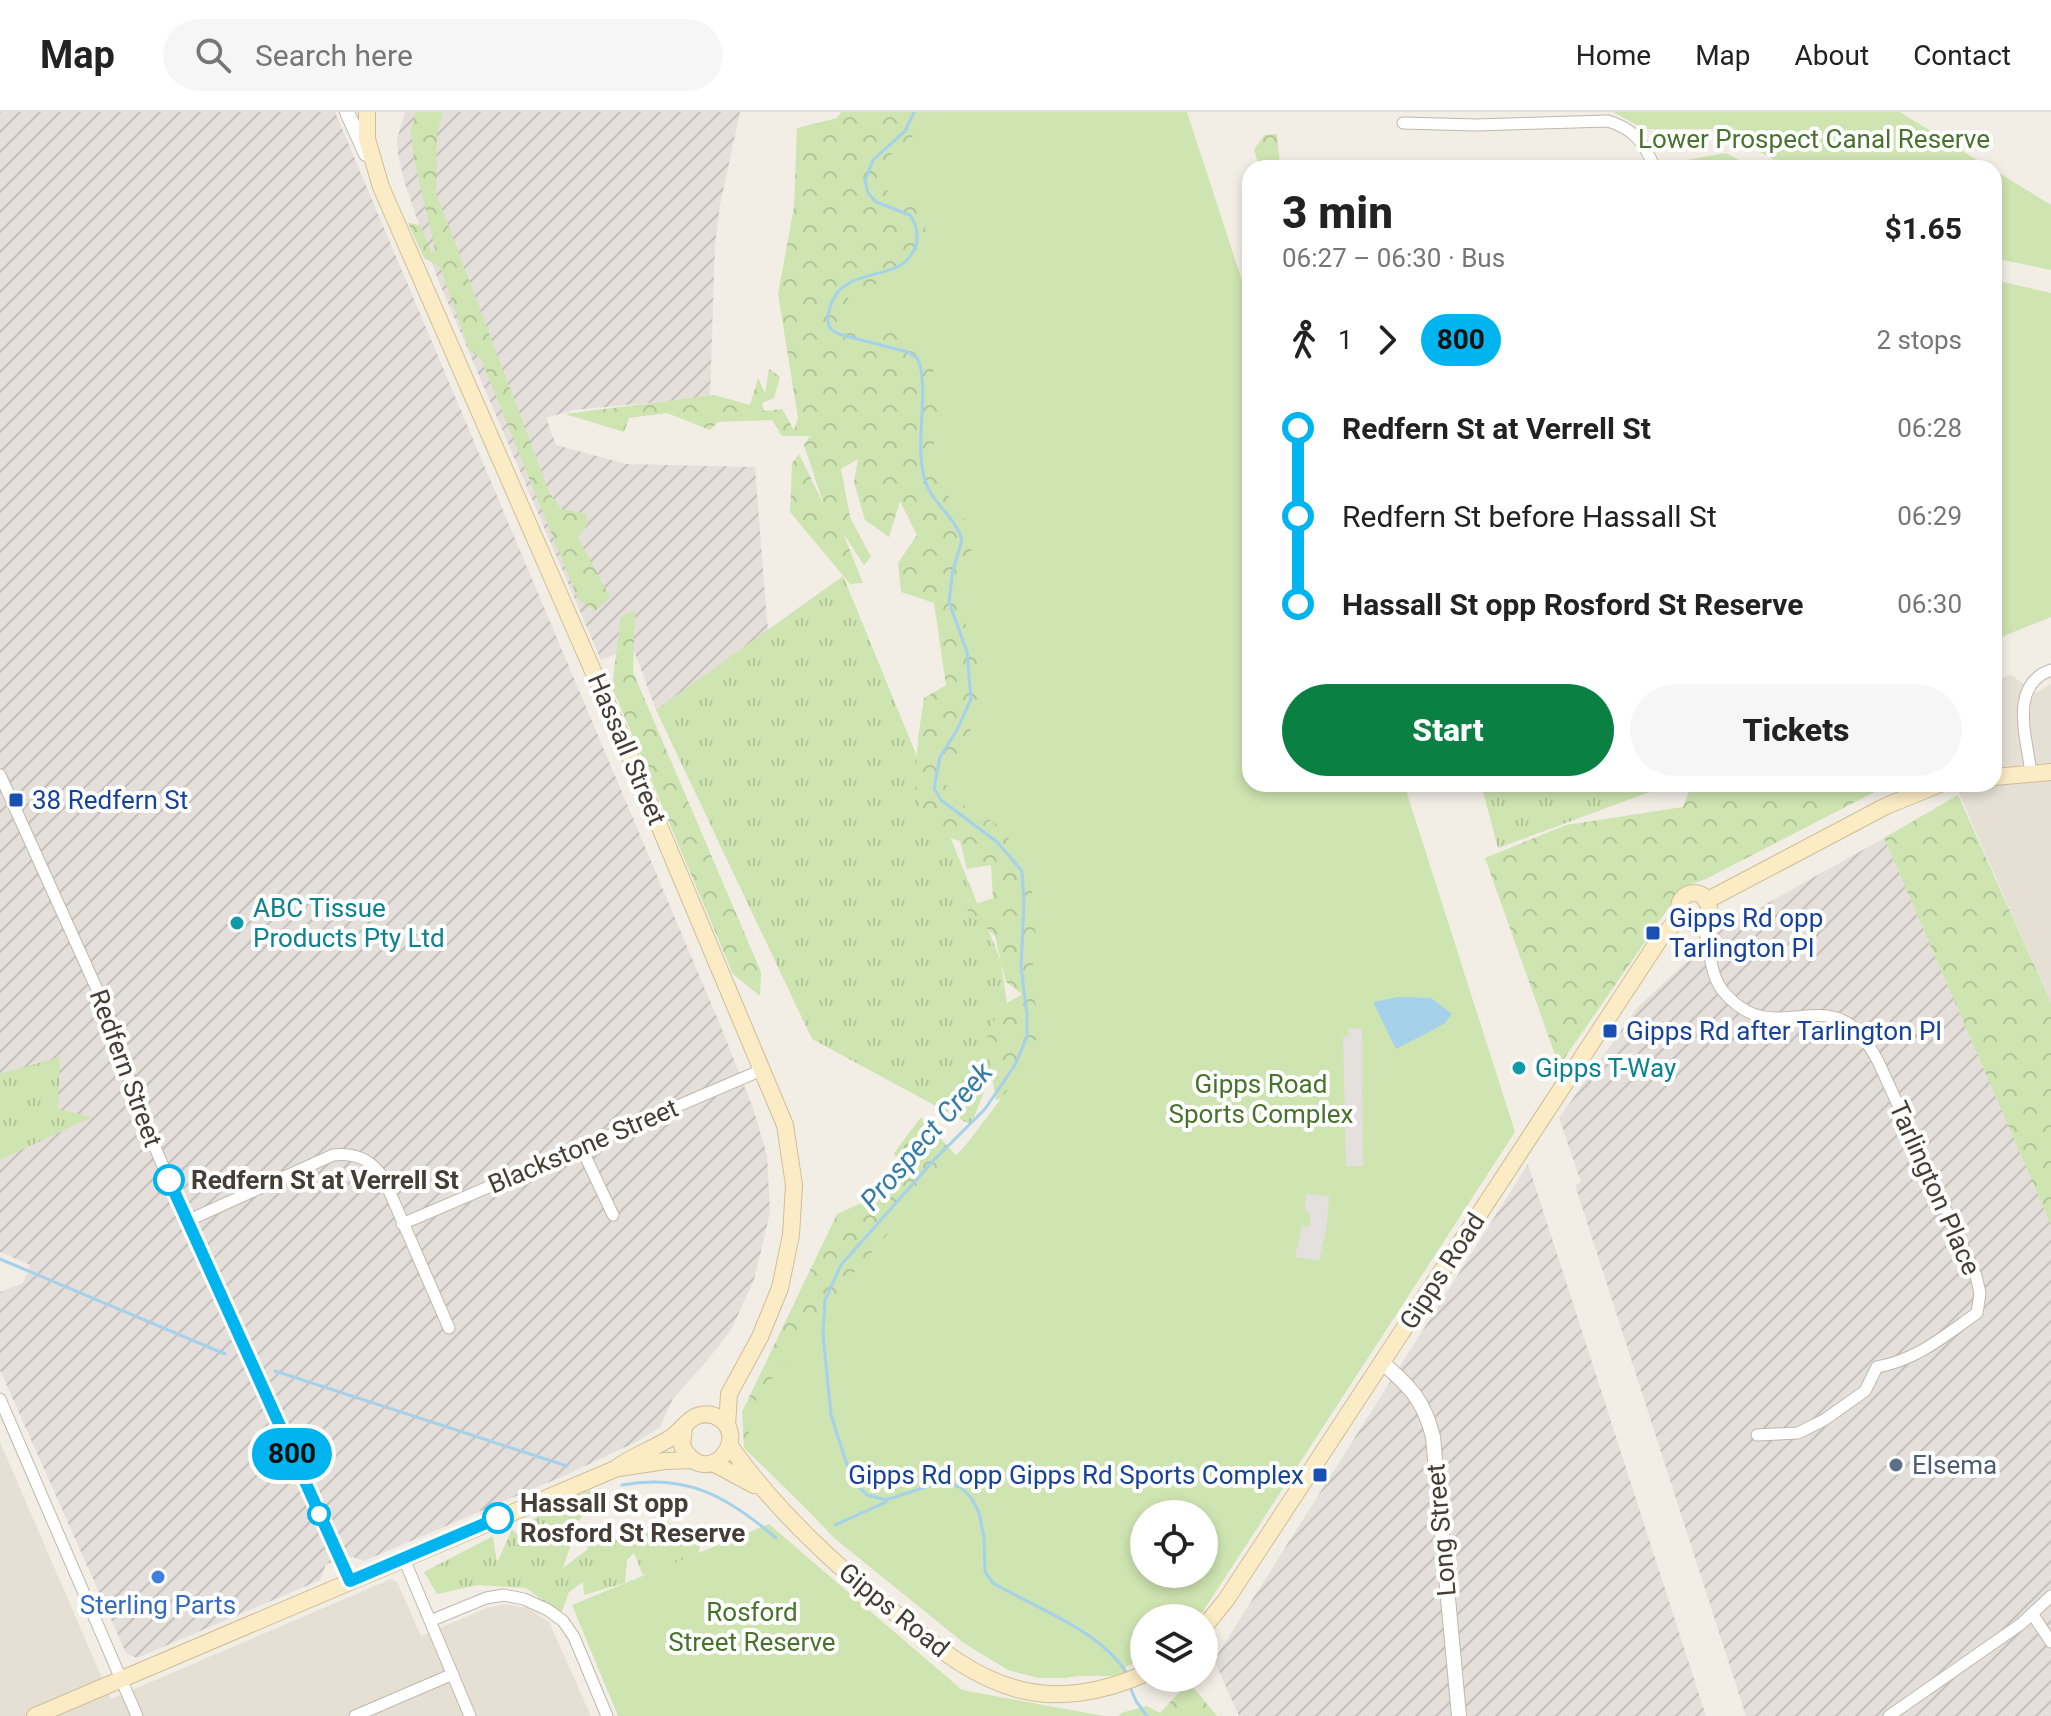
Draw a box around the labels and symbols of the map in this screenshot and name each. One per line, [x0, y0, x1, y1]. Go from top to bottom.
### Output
park label: Lower Prospect Canal Reserve [1638, 124, 1990, 154]
street label: Hassall Street [582, 669, 672, 829]
place label: 38 Redfern St [32, 785, 188, 815]
marker: 38 Redfern St [7, 791, 25, 809]
place label: ABC Tissue Products Pty Ltd [253, 893, 445, 953]
place label: Gipps Rd opp Tarlington Pl [1669, 903, 1823, 963]
marker: ABC Tissue Products Pty Ltd [228, 914, 246, 932]
marker: Gipps Rd opp Tarlington Pl [1644, 924, 1662, 942]
street label: Redfern Street [84, 985, 168, 1151]
place label: Gipps Rd after Tarlington Pl [1626, 1016, 1942, 1046]
marker: Gipps Rd after Tarlington Pl [1601, 1022, 1619, 1040]
place label: Gipps T-Way [1535, 1053, 1676, 1083]
water label: Prospect Creek [853, 1055, 1000, 1217]
marker: Gipps T-Way [1510, 1059, 1528, 1077]
park label: Gipps Road Sports Complex [1169, 1069, 1354, 1129]
street label: Blackstone Street [484, 1093, 682, 1199]
street label: Tarlington Place [1883, 1097, 1987, 1279]
marker: Redfern St at Verrell St [154, 1165, 184, 1195]
place label: Redfern St at Verrell St [191, 1165, 459, 1195]
street label: Gipps Road [1393, 1207, 1491, 1335]
line badge: 800 [246, 1428, 338, 1480]
place label: Elsema [1912, 1450, 1997, 1480]
marker: Elsema [1887, 1456, 1905, 1474]
place label: Gipps Rd opp Gipps Rd Sports Complex [848, 1460, 1304, 1490]
street label: Long Street [1420, 1463, 1462, 1597]
marker: Gipps Rd opp Gipps Rd Sports Complex [1311, 1466, 1329, 1484]
place label: Hassall St opp Rosford St Reserve [520, 1488, 745, 1548]
unlabelled marker [308, 1503, 330, 1525]
marker: Hassall St opp Rosford St Reserve [483, 1503, 513, 1533]
street label: Gipps Road [833, 1557, 955, 1663]
marker: Sterling Parts [149, 1568, 167, 1586]
place label: Sterling Parts [80, 1590, 236, 1620]
park label: Rosford Street Reserve [668, 1597, 836, 1657]

